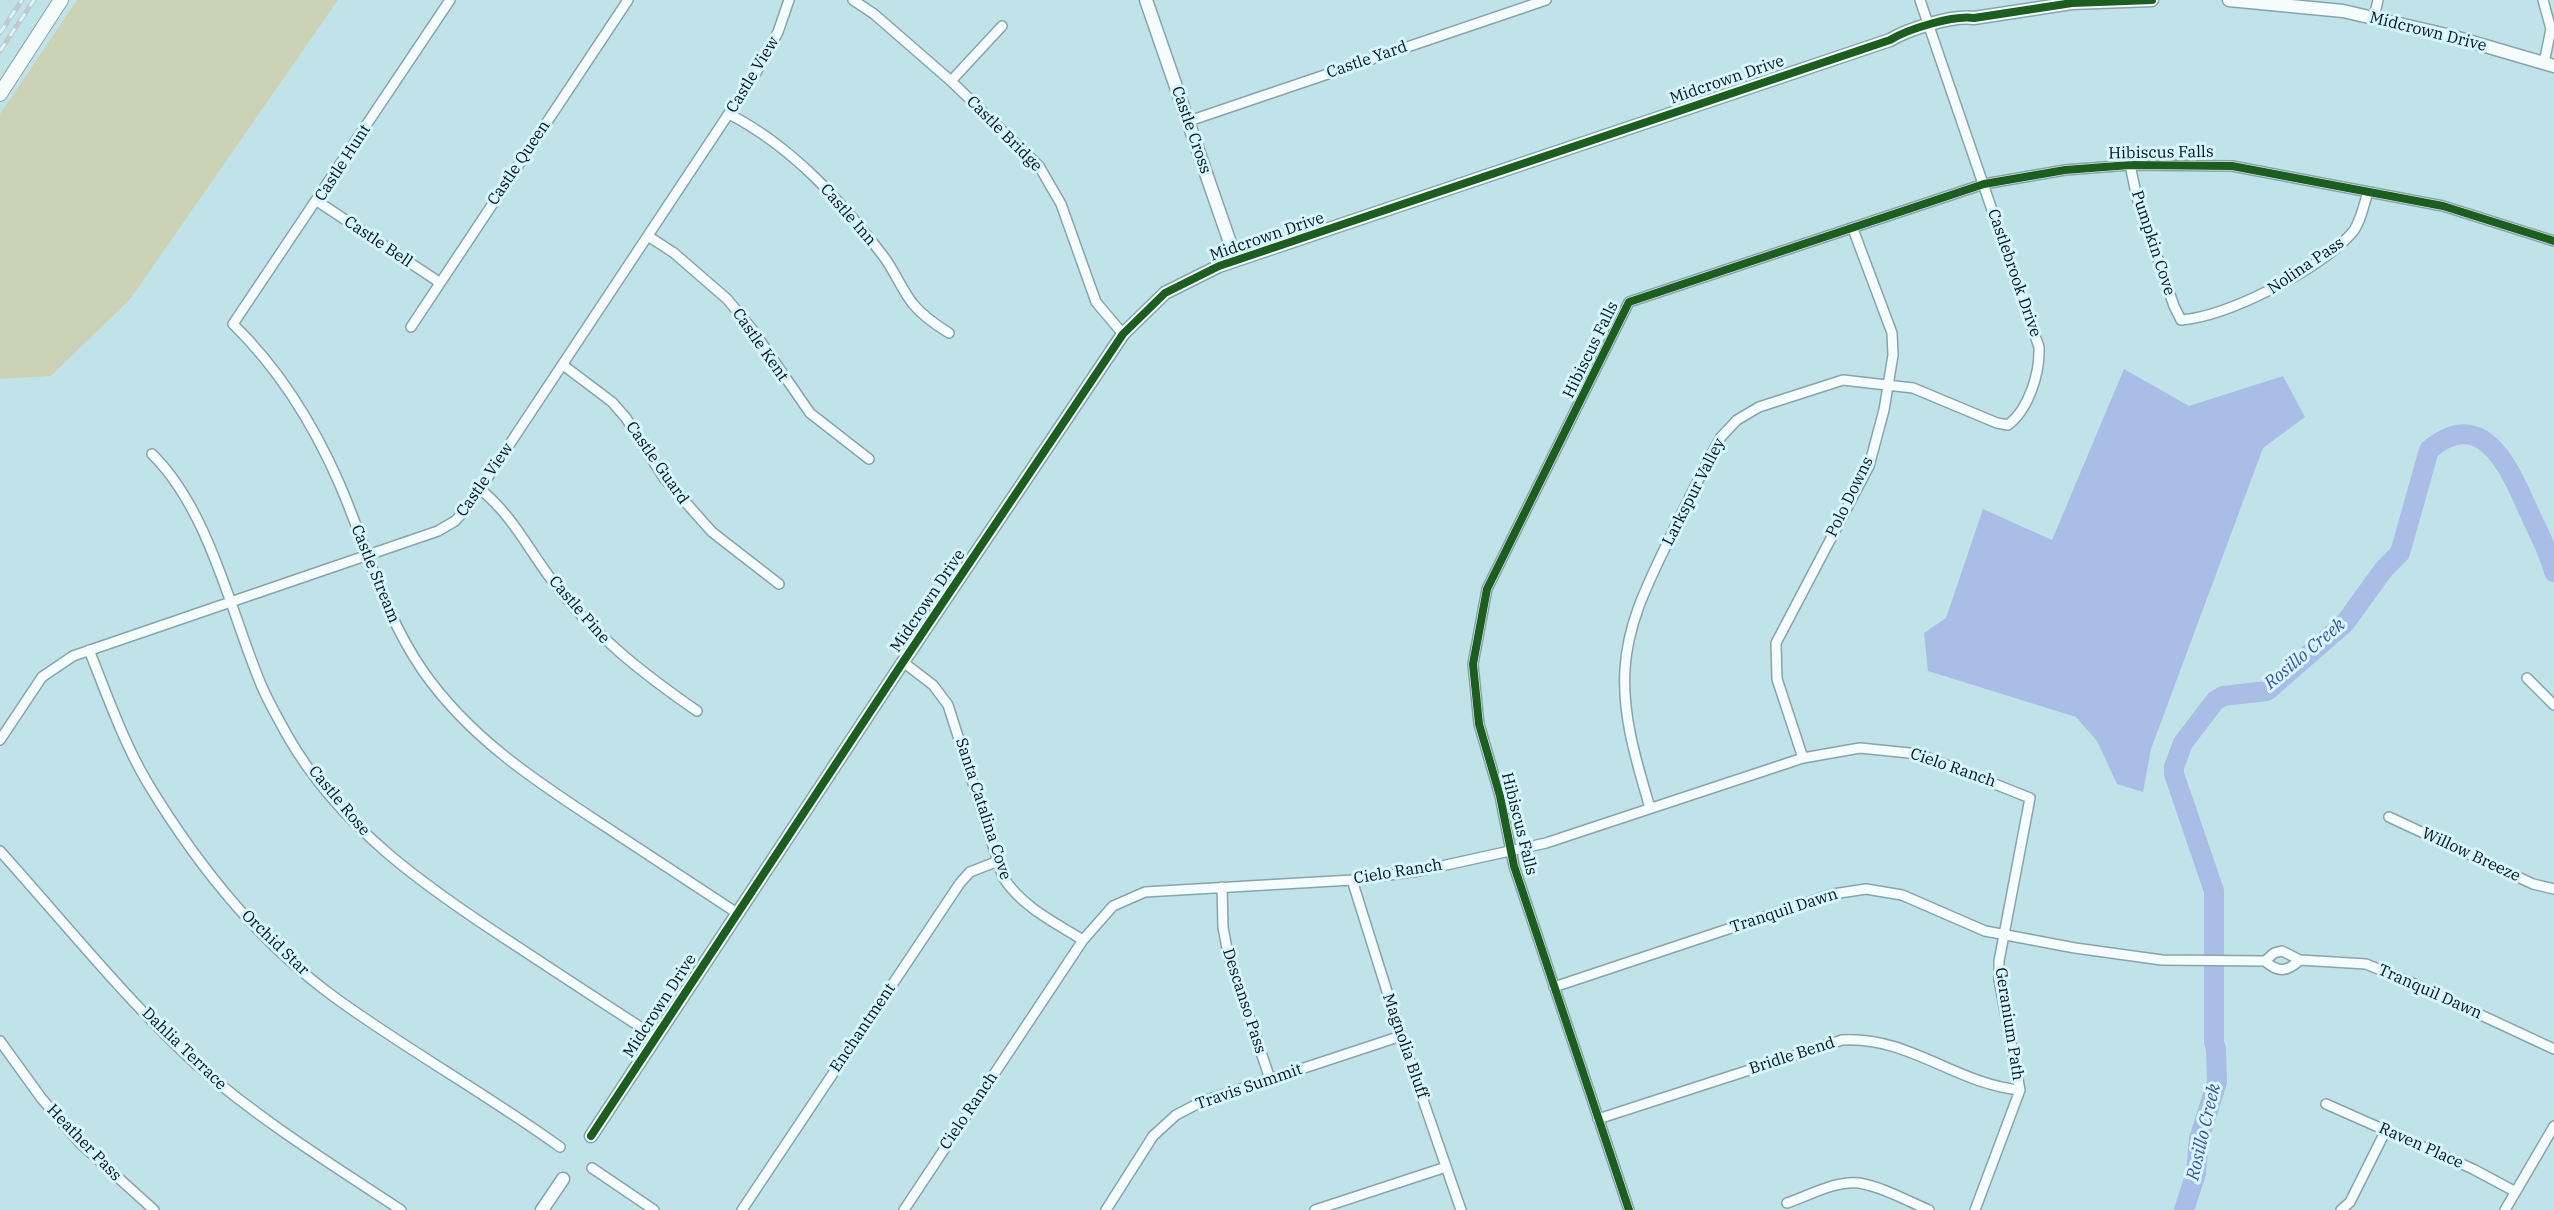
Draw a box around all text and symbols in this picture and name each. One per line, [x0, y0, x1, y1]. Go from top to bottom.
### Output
street label: Midcrown Drive [2368, 8, 2488, 56]
street label: Castle View [723, 33, 783, 117]
street label: Castle Yard [1324, 37, 1410, 83]
street label: Midcrown Drive [1667, 51, 1787, 109]
street label: Castle Cross [1167, 84, 1215, 176]
street label: Castle Bridge [962, 92, 1046, 176]
street label: Castle Queen [484, 117, 554, 209]
street label: Castle Hunt [311, 121, 375, 205]
street label: Hibiscus Falls [2108, 142, 2214, 164]
street label: Castle Inn [816, 180, 880, 250]
street label: Pumpkin Cove [2127, 188, 2179, 298]
street label: Castlebrook Drive [1983, 207, 2045, 339]
street label: Midcrown Drive [1207, 208, 1327, 266]
street label: Castle Bell [340, 212, 416, 272]
street label: Nolina Pass [2264, 233, 2348, 299]
street label: Hibiscus Falls [1559, 298, 1623, 402]
street label: Castle Kent [728, 305, 792, 385]
street label: Castle Guard [621, 418, 693, 508]
street label: Larkspur Valley [1659, 435, 1729, 549]
street label: Castle View [453, 439, 517, 521]
street label: Polo Downs [1822, 454, 1878, 540]
street label: Castle Stream [347, 522, 403, 626]
street label: Midcrown Drive [887, 546, 969, 656]
street label: Castle Pine [544, 572, 614, 648]
water label: Rosillo Creek [2260, 614, 2350, 694]
street label: Santa Catalina Cove [951, 736, 1015, 882]
street label: Cielo Ranch [1908, 744, 1998, 792]
street label: Castle Rose [304, 762, 374, 840]
street label: Hibiscus Falls [1497, 771, 1541, 877]
street label: Willow Breeze [2419, 824, 2523, 886]
street label: Cielo Ranch [1352, 856, 1444, 888]
street label: Tranquil Dawn [1728, 885, 1840, 937]
street label: Orchid Star [237, 906, 313, 980]
street label: Descanso Pass [1218, 946, 1270, 1056]
street label: Midcrown Drive [619, 951, 701, 1061]
street label: Tranquil Dawn [2375, 960, 2485, 1024]
street label: Geranium Path [1991, 966, 2027, 1082]
street label: Enchantment [826, 980, 900, 1076]
street label: Magnolia Bluff [1378, 991, 1432, 1101]
street label: Dahlia Terrace [138, 1004, 230, 1094]
street label: Bridle Bend [1747, 1033, 1837, 1079]
street label: Travis Summit [1193, 1060, 1305, 1114]
street label: Cielo Ranch [936, 1069, 1002, 1153]
water label: Rosillo Creek [2182, 1082, 2226, 1182]
street label: Heather Pass [43, 1101, 125, 1185]
street label: Raven Place [2376, 1119, 2466, 1173]

